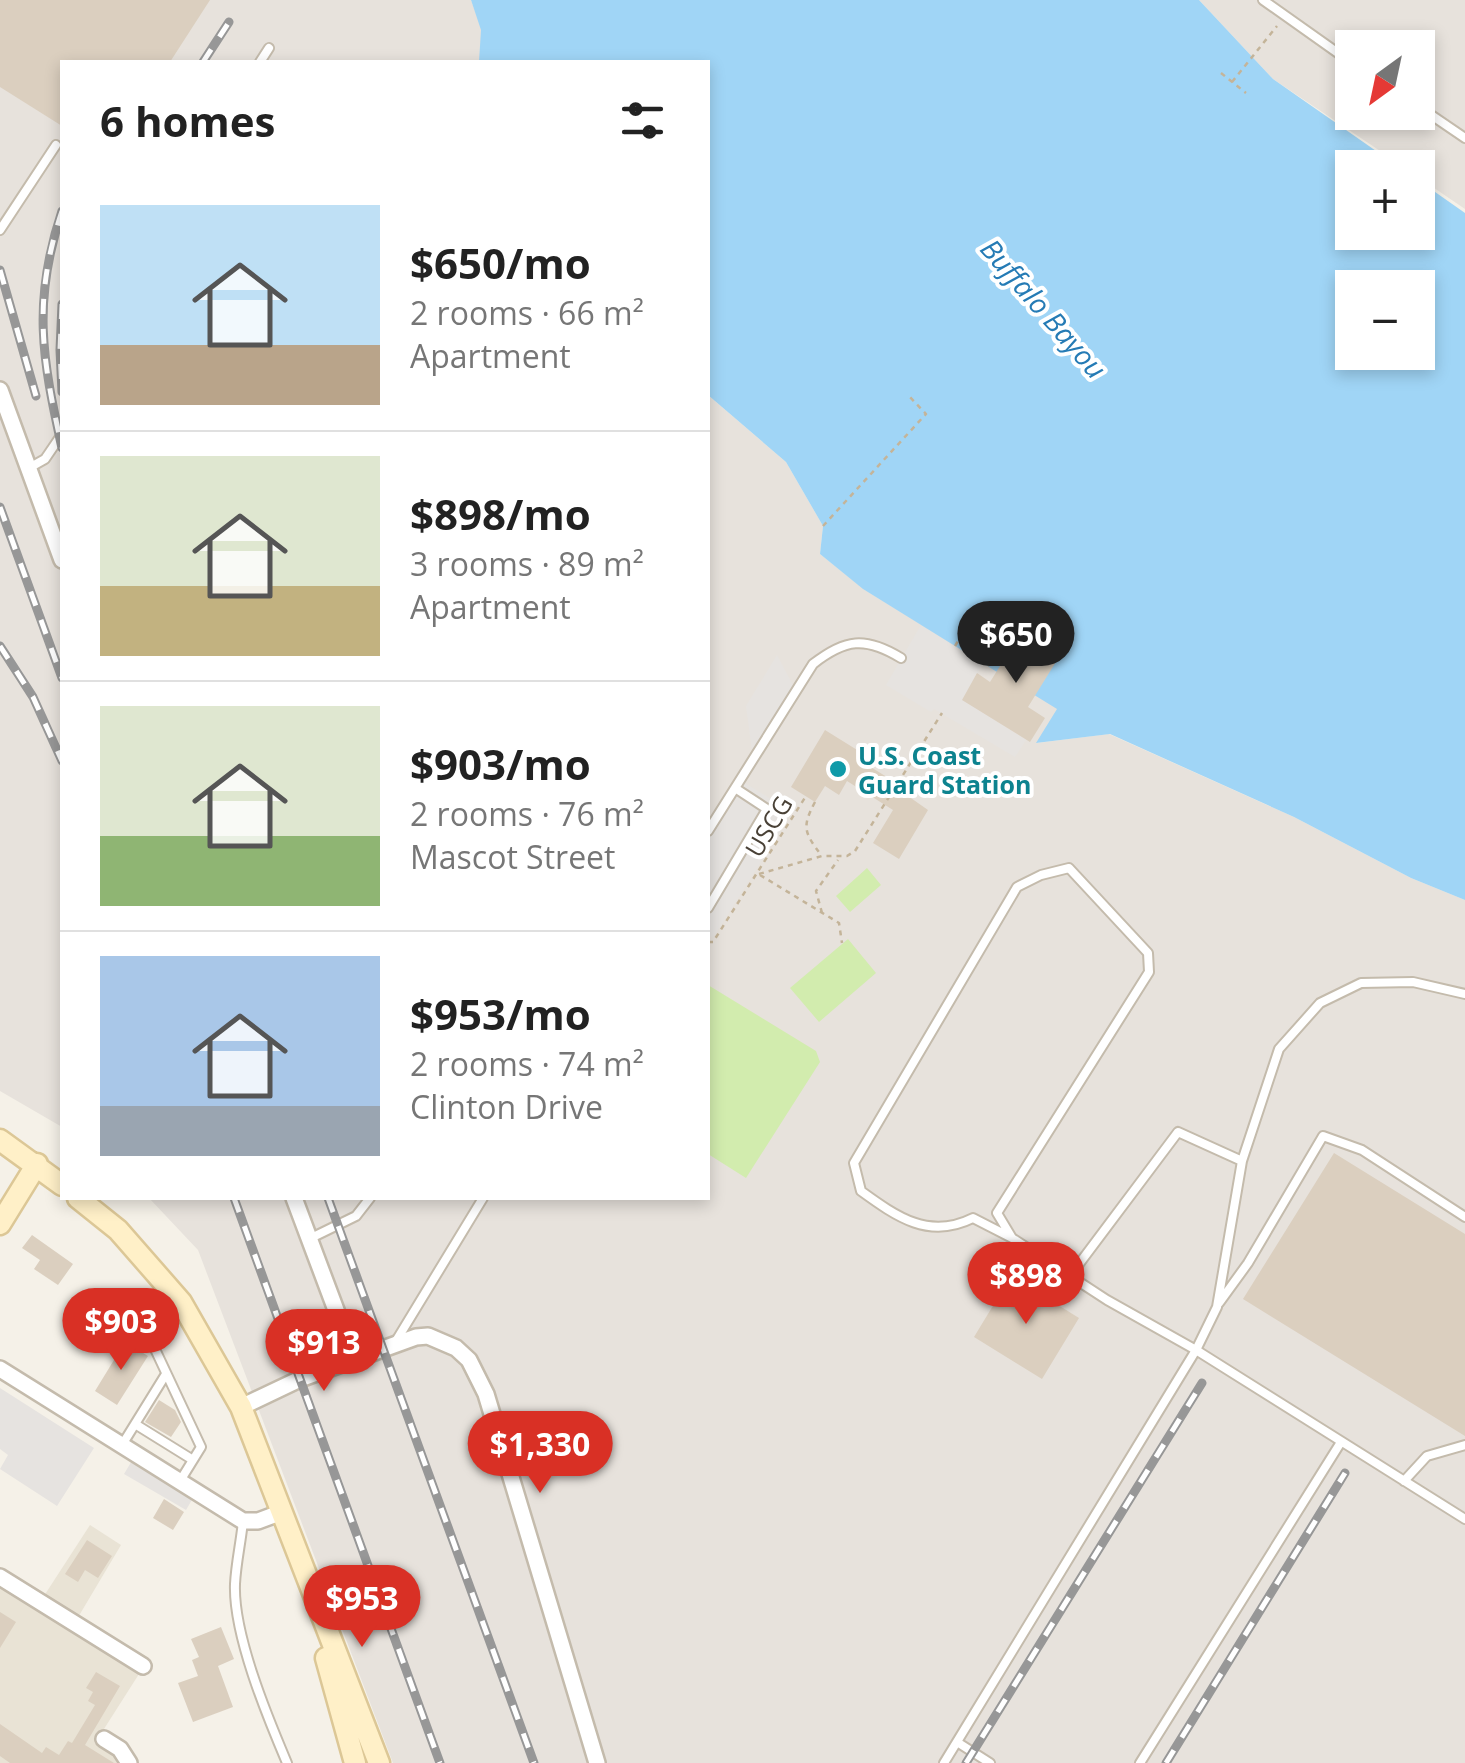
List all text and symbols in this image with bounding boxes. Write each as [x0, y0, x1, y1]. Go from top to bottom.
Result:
north arrow [1335, 30, 1435, 130]
map controls [1335, 30, 1435, 370]
text: 6 homes [100, 92, 275, 149]
icon: filters [615, 93, 670, 148]
button: + [1335, 150, 1435, 250]
water label: Buffalo Bayou [973, 230, 1115, 386]
text: $650/mo [410, 234, 591, 291]
icon: home [180, 245, 300, 365]
button: − [1335, 270, 1435, 370]
text: 2 rooms · 66 m² [410, 291, 644, 334]
text: Apartment [410, 334, 571, 377]
text: $898/mo [410, 485, 591, 542]
icon: home [180, 496, 300, 616]
text: 3 rooms · 89 m² [410, 542, 644, 585]
text: Apartment [410, 585, 571, 628]
pin: $650 [957, 601, 1075, 686]
text: $650 [979, 612, 1053, 655]
text: $903/mo [410, 735, 591, 792]
place label: U.S. Coast Guard Station [858, 738, 1031, 801]
icon: home [180, 746, 300, 866]
marker: U.S. Coast Guard Station [827, 758, 849, 780]
street label: USCG [736, 789, 800, 863]
text: 2 rooms · 76 m² [410, 792, 644, 835]
text: Mascot Street [410, 835, 615, 878]
text: $953/mo [410, 985, 591, 1042]
icon: home [180, 996, 300, 1116]
text: 2 rooms · 74 m² [410, 1042, 644, 1085]
text: Clinton Drive [410, 1085, 603, 1128]
pin: $898 [967, 1242, 1085, 1327]
text: $898 [989, 1253, 1063, 1296]
pin: $903 [62, 1288, 180, 1373]
text: $903 [84, 1299, 158, 1342]
pin: $913 [265, 1309, 383, 1394]
text: $913 [287, 1320, 361, 1363]
pin: $1,330 [459, 1411, 621, 1496]
text: $1,330 [490, 1422, 590, 1465]
pin: $953 [303, 1565, 421, 1650]
text: $953 [325, 1576, 399, 1619]

